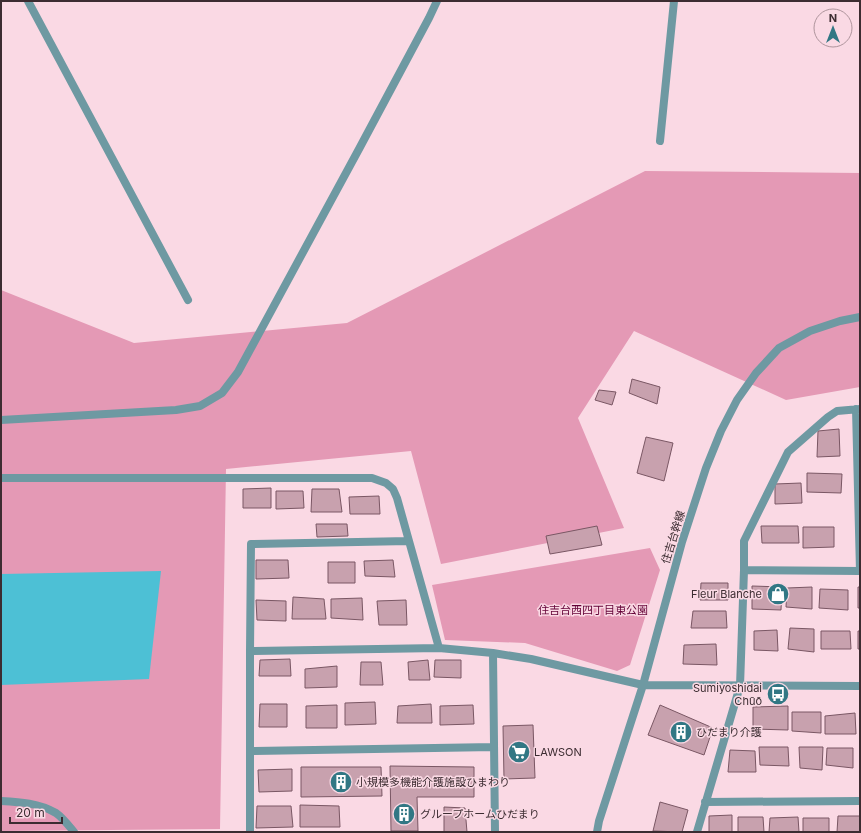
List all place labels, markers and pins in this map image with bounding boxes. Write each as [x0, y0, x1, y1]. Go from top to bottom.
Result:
shop icon: Fleur Blanche [765, 581, 791, 607]
place label: Fleur Blanche [691, 587, 762, 601]
place label: Sumiyoshidai Chūō [693, 681, 762, 708]
bus stop icon: Sumiyoshidai Chūō [765, 681, 791, 707]
building icon: ひだまり介護 [668, 719, 694, 745]
place label: ひだまり介護 [696, 725, 762, 739]
supermarket icon: LAWSON [506, 739, 532, 765]
place label: LAWSON [534, 745, 582, 759]
building icon: 小規模多機能介護施設ひまわり [328, 769, 354, 795]
place label: 小規模多機能介護施設ひまわり [356, 775, 510, 789]
building icon: グループホームひだまり [391, 801, 417, 827]
place label: グループホームひだまり [420, 807, 540, 821]

